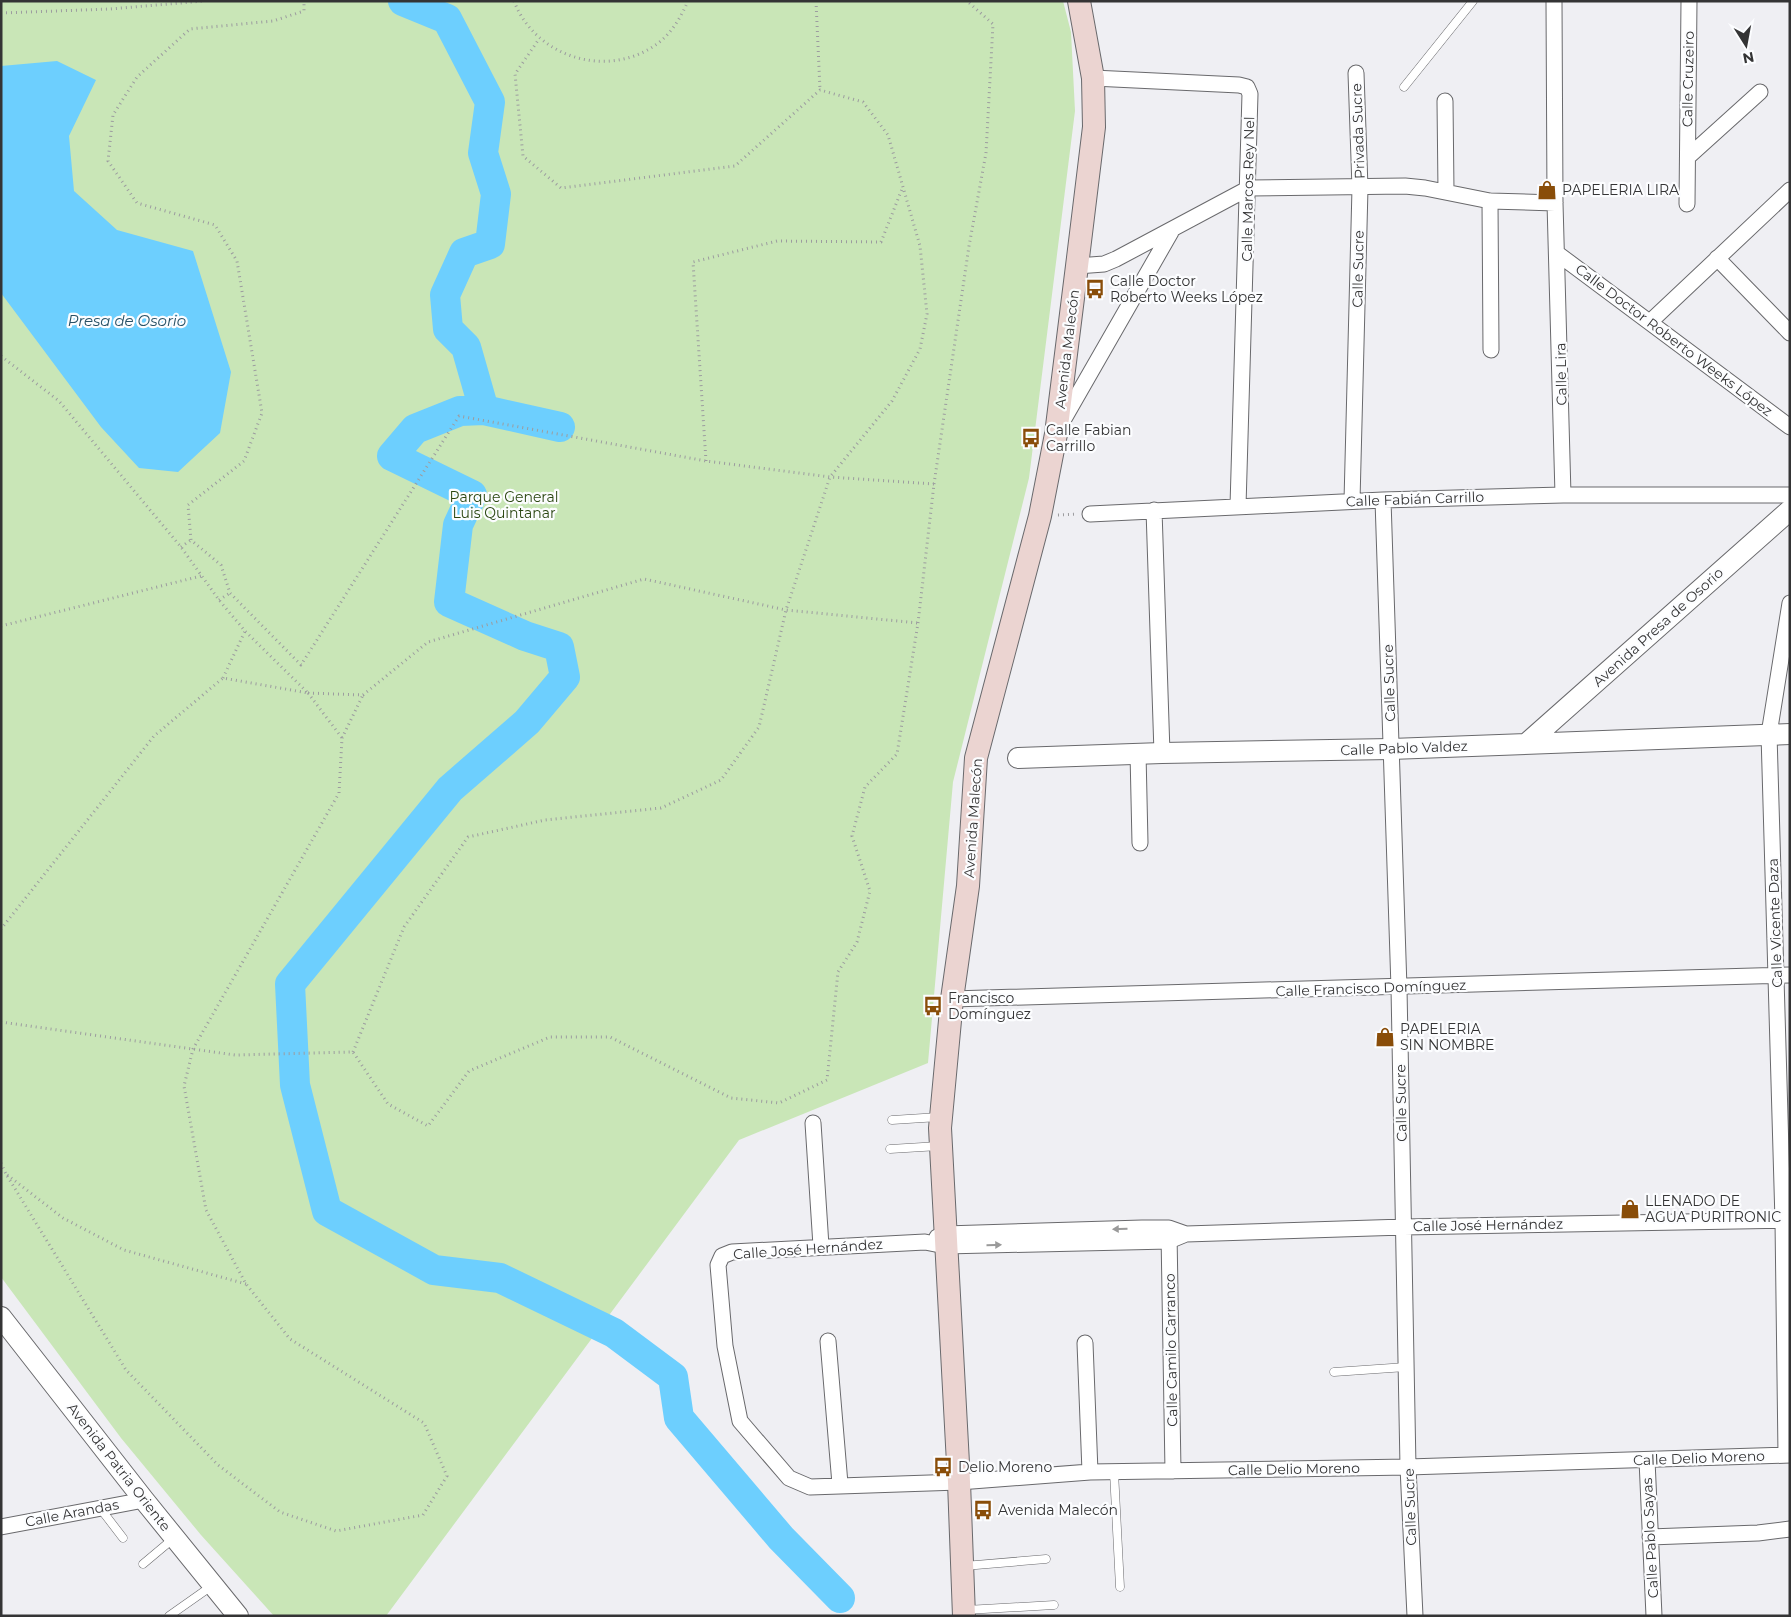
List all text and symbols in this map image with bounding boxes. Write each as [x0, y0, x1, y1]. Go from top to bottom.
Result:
north arrow [1721, 20, 1771, 70]
street label: Calle Cruzeiro [1678, 31, 1698, 127]
text: N [1741, 48, 1756, 68]
street label: Privada Sucre [1347, 83, 1369, 179]
street label: Calle Marcos Rey Nel [1238, 116, 1258, 262]
shop icon: PAPELERIA LIRA [1536, 179, 1558, 201]
place label: PAPELERIA LIRA [1562, 181, 1680, 199]
street label: Calle Sucre [1348, 230, 1368, 308]
street label: Calle Doctor Roberto Weeks López [1572, 260, 1776, 420]
place label: Calle Doctor Roberto Weeks López [1110, 272, 1263, 306]
bus stop icon: Calle Doctor Roberto Weeks López [1084, 278, 1106, 300]
street label: Avenida Malecón [1051, 288, 1083, 410]
water label: Presa de Osorio [68, 311, 186, 330]
street label: Calle Lira [1551, 342, 1571, 406]
place label: Calle Fabian Carrillo [1046, 421, 1132, 455]
bus stop icon: Calle Fabian Carrillo [1020, 427, 1042, 449]
park label: Parque General Luis Quintanar [450, 488, 558, 522]
street label: Calle Fabián Carrillo [1346, 488, 1485, 510]
street label: Avenida Presa de Osorio [1589, 563, 1727, 690]
street label: Calle Sucre [1379, 644, 1399, 722]
street label: Calle Pablo Valdez [1340, 737, 1468, 759]
street label: Avenida Malecón [960, 758, 986, 878]
street label: Calle Vicente Daza [1764, 858, 1786, 988]
street label: Calle Francisco Domínguez [1275, 976, 1467, 1000]
place label: Francisco Domínguez [948, 989, 1031, 1023]
bus stop icon: Francisco Domínguez [922, 995, 944, 1017]
place label: PAPELERIA SIN NOMBRE [1400, 1020, 1494, 1054]
shop icon: PAPELERIA SIN NOMBRE [1374, 1026, 1396, 1048]
street label: Calle Sucre [1391, 1064, 1411, 1142]
place label: LLENADO DE AGUA PURITRONIC [1645, 1192, 1781, 1226]
shop icon: LLENADO DE AGUA PURITRONIC [1619, 1198, 1641, 1220]
street label: Calle José Hernández [1413, 1215, 1563, 1235]
one-way arrow [1112, 1225, 1128, 1233]
street label: Calle José Hernández [733, 1235, 883, 1263]
one-way arrow [986, 1241, 1002, 1249]
street label: Calle Camilo Carranco [1161, 1273, 1181, 1427]
street label: Avenida Patria Oriente [63, 1399, 175, 1535]
street label: Calle Delio Moreno [1633, 1447, 1766, 1469]
bus stop icon: Delio Moreno [932, 1456, 954, 1478]
place label: Delio Moreno [958, 1458, 1053, 1476]
street label: Calle Delio Moreno [1228, 1459, 1360, 1479]
street label: Calle Sucre [1400, 1468, 1420, 1546]
street label: Calle Pablo Sayas [1638, 1477, 1662, 1599]
street label: Calle Arandas [24, 1495, 121, 1531]
bus stop icon: Avenida Malecón [972, 1499, 994, 1521]
place label: Avenida Malecón [998, 1501, 1118, 1519]

